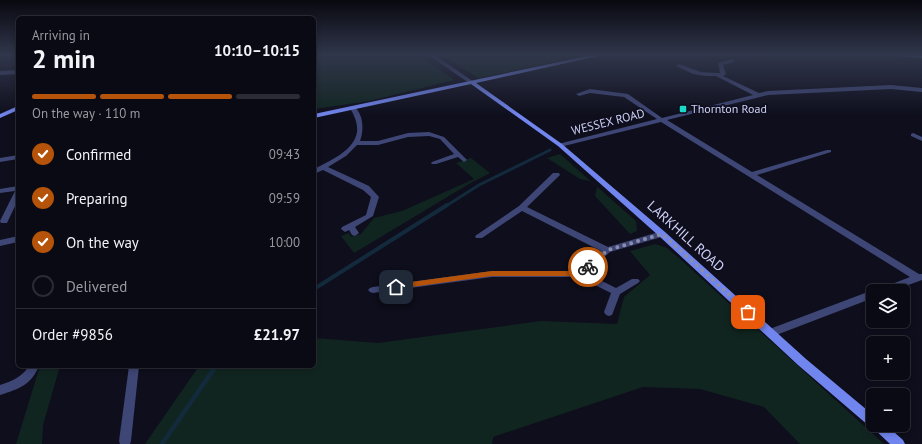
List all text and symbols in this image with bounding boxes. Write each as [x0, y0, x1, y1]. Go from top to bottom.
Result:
text: Arriving in [32, 27, 90, 44]
text: 10:10–10:15 [214, 41, 300, 60]
text: 2 min [32, 42, 95, 75]
place label: Thornton Road [691, 101, 767, 116]
marker: Thornton Road [678, 104, 688, 114]
text: On the way · 110 m [32, 105, 140, 122]
street label: WESSEX ROAD [570, 105, 646, 138]
icon: check [32, 143, 54, 165]
text: Confirmed [66, 145, 131, 164]
text: 09:43 [269, 146, 300, 163]
icon: check [32, 187, 54, 209]
text: Preparing [66, 189, 128, 208]
text: 09:59 [269, 190, 300, 207]
street label: LARKHILL ROAD [644, 197, 728, 275]
icon: check [32, 231, 54, 253]
text: On the way [66, 233, 139, 252]
text: 10:00 [269, 234, 300, 251]
courier [568, 247, 608, 287]
icon: bike [577, 256, 599, 278]
pin [379, 270, 413, 304]
icon: home [385, 276, 407, 298]
text: Delivered [66, 277, 127, 296]
map controls [866, 284, 910, 432]
button: layers [866, 284, 910, 328]
pin [731, 295, 765, 329]
icon: bag [737, 301, 759, 323]
text: Order #9856 [32, 325, 113, 344]
text: £21.97 [254, 325, 300, 344]
button: + [866, 336, 910, 380]
button: − [866, 388, 910, 432]

